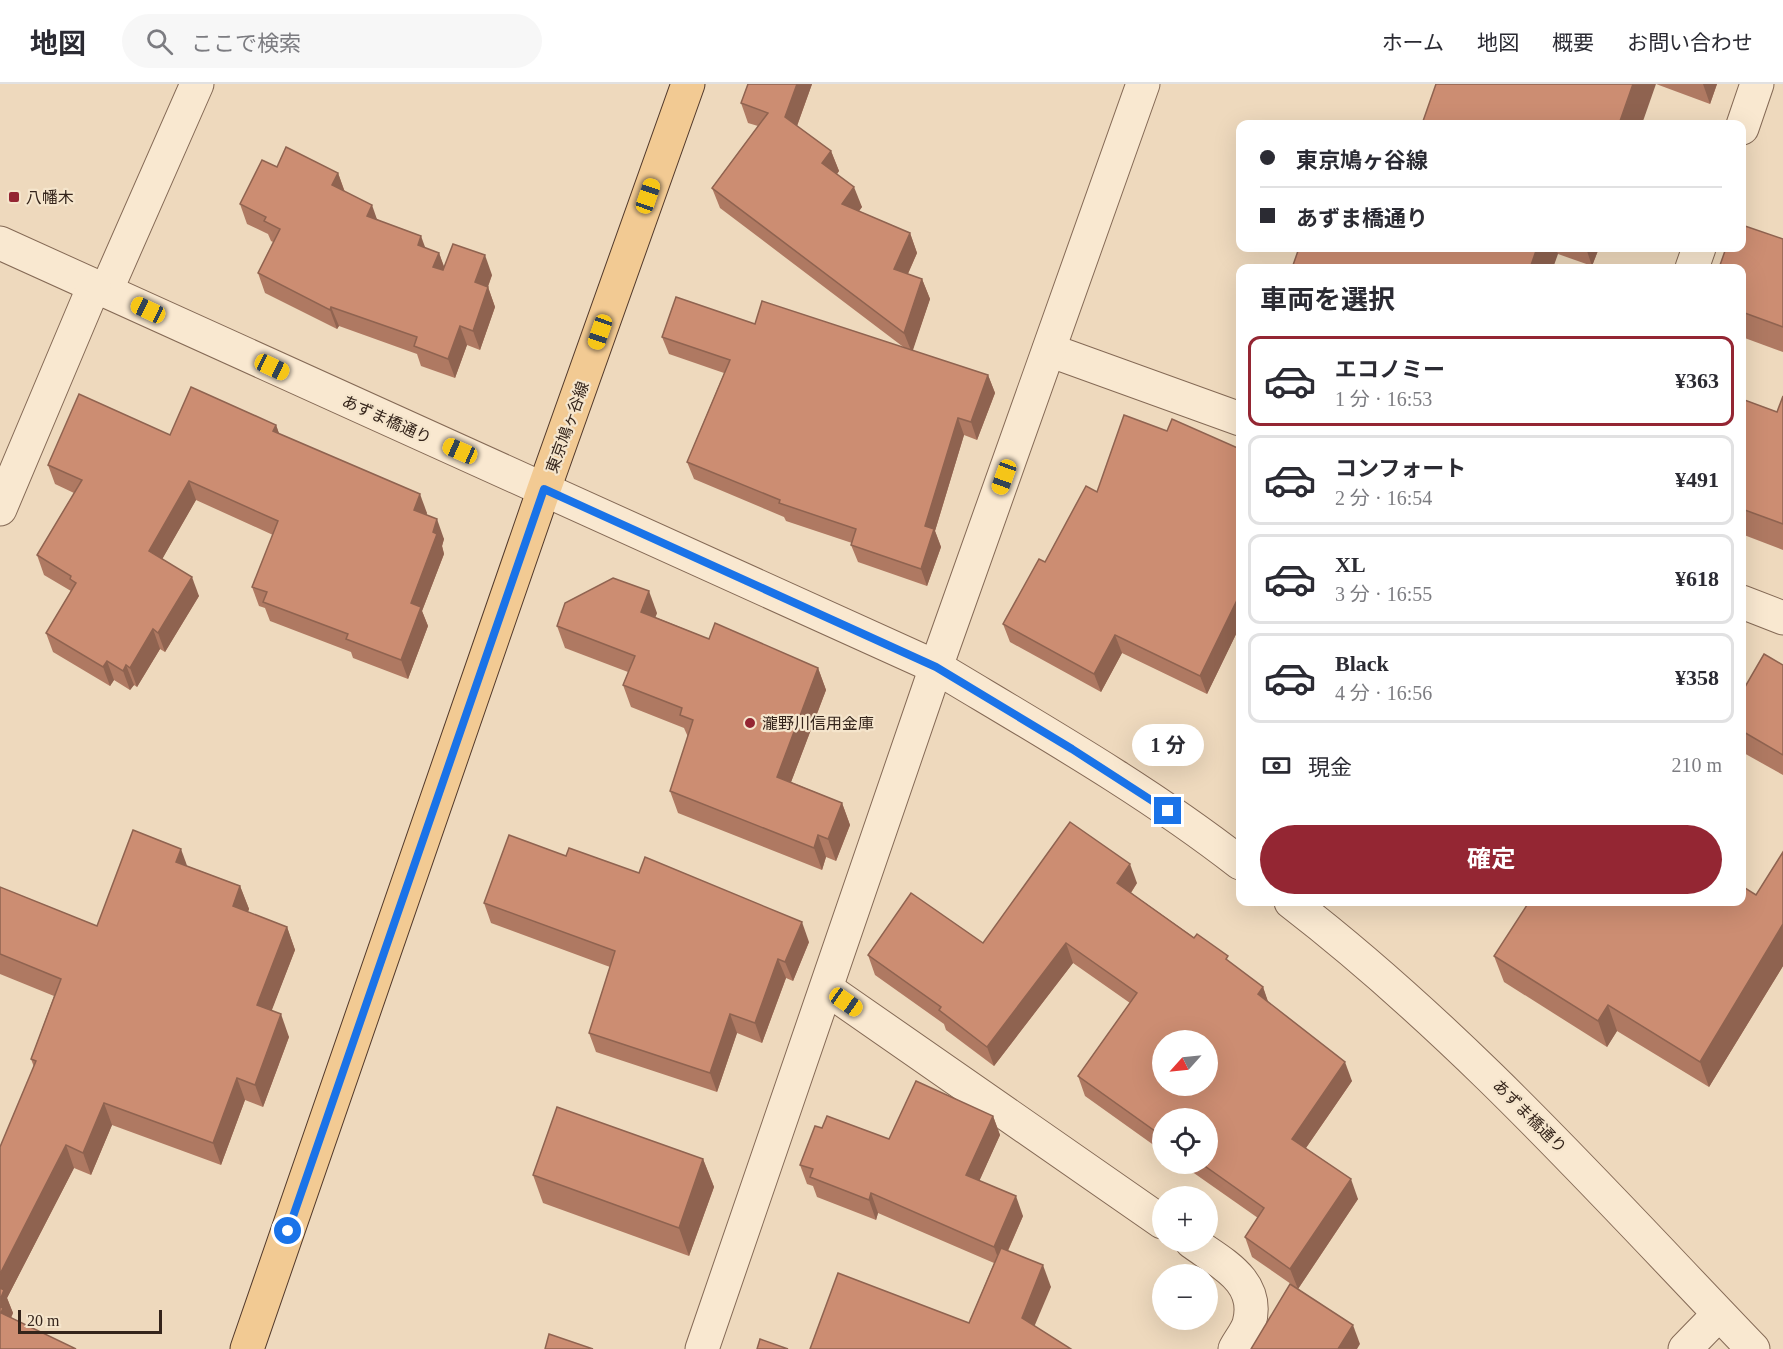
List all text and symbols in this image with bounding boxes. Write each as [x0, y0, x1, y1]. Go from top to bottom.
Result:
search box [122, 14, 542, 68]
icon: search [143, 25, 176, 58]
text: 地図 [30, 28, 86, 59]
text: ここで検索 [191, 31, 301, 56]
text: ホーム [1382, 31, 1444, 55]
text: 地図 [1477, 31, 1519, 55]
text: 概要 [1552, 31, 1594, 55]
text: お問い合わせ [1627, 31, 1753, 55]
text: 東京鳩ヶ谷線 [1296, 148, 1428, 173]
car [634, 176, 662, 216]
place label: 八幡木 [26, 189, 74, 206]
marker: 八幡木 [7, 190, 21, 204]
text: あずま橋通り [1296, 206, 1428, 231]
text: 車両を選択 [1260, 285, 1395, 315]
car [128, 294, 168, 326]
car [586, 312, 614, 352]
car [252, 351, 292, 383]
icon: car [1263, 354, 1317, 408]
text: エコノミー [1335, 357, 1445, 382]
text: ¥363 [1675, 368, 1719, 393]
street label: 東京鳩ヶ谷線 [543, 379, 592, 475]
text: 1 分 · 16:53 [1335, 388, 1432, 410]
street label: あずま橋通り [339, 392, 434, 447]
car [440, 435, 480, 467]
icon: car [1263, 453, 1317, 507]
text: コンフォート [1335, 456, 1466, 481]
car [989, 457, 1019, 497]
text: ¥491 [1675, 467, 1719, 492]
text: 2 分 · 16:54 [1335, 487, 1432, 509]
icon: car [1263, 552, 1317, 606]
text: XL [1335, 552, 1366, 577]
text: ¥618 [1675, 566, 1719, 591]
text: 3 分 · 16:55 [1335, 583, 1432, 605]
icon: car [1263, 651, 1317, 705]
text: Black [1335, 651, 1389, 676]
text: ¥358 [1675, 665, 1719, 690]
text: 4 分 · 16:56 [1335, 682, 1432, 704]
place label: 瀧野川信用金庫 [762, 715, 874, 732]
marker: 瀧野川信用金庫 [743, 716, 757, 730]
callout: 1 分 [1132, 724, 1204, 766]
text: 1 分 [1151, 734, 1186, 756]
icon: cash [1260, 749, 1293, 782]
text: 210 m [1671, 754, 1722, 776]
text: 現金 [1308, 755, 1352, 780]
route end [1154, 797, 1181, 824]
button: 確定 [1260, 825, 1722, 894]
car [826, 984, 866, 1020]
north arrow [1152, 1030, 1218, 1096]
map controls [1152, 1030, 1218, 1330]
street label: あずま橋通り [1490, 1076, 1570, 1156]
button: locate [1152, 1108, 1218, 1174]
button: + [1152, 1186, 1218, 1252]
route start [274, 1217, 301, 1244]
button: − [1152, 1264, 1218, 1330]
scale bar [18, 1307, 162, 1334]
text: 20 m [27, 1312, 59, 1329]

